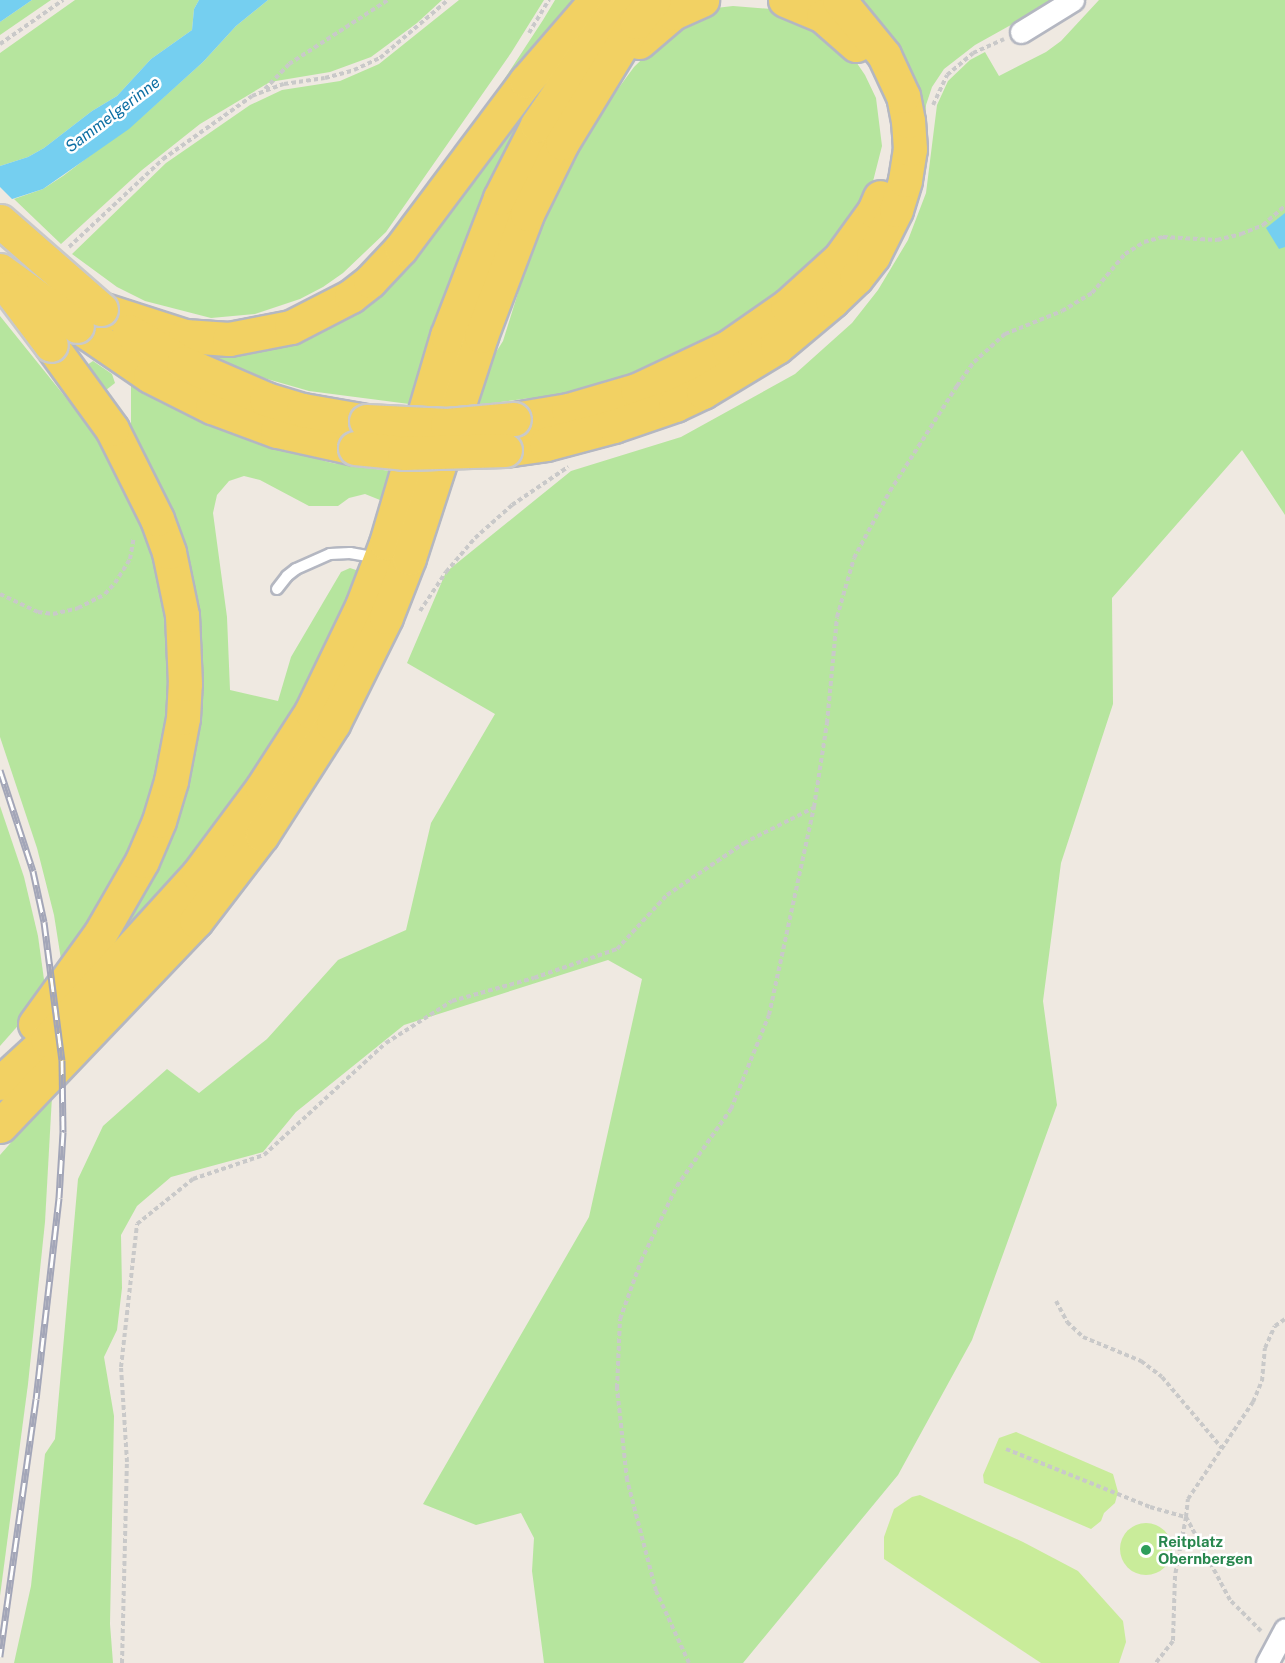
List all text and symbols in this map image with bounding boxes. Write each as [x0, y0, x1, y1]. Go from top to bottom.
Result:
water label: Sammelgerinne [62, 73, 164, 157]
place label: Reitplatz Obernbergen [1158, 1532, 1253, 1567]
marker: Reitplatz Obernbergen [1139, 1543, 1153, 1557]

